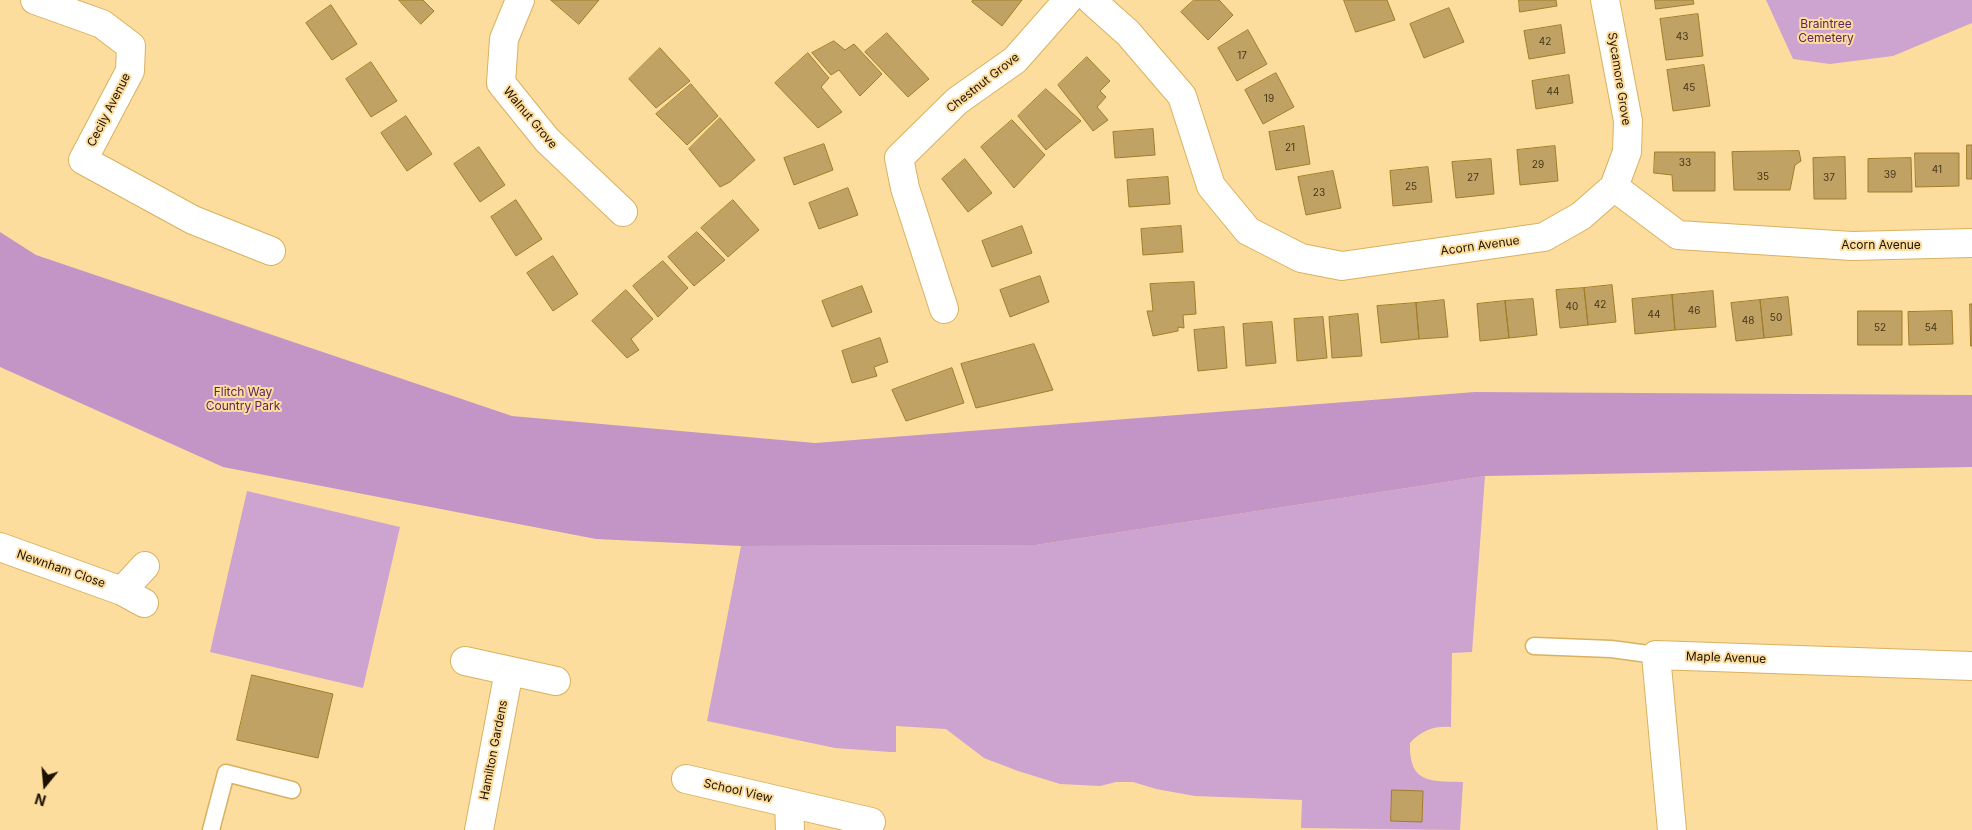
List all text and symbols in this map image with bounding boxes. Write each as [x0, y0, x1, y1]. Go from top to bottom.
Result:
park label: Braintree Cemetery [1798, 17, 1854, 45]
street label: Sycamore Grove [1605, 31, 1633, 127]
house number: 43 [1676, 31, 1688, 43]
house number: 42 [1539, 36, 1551, 48]
street label: Chestnut Grove [944, 50, 1022, 116]
house number: 17 [1237, 50, 1247, 62]
street label: Cecily Avenue [84, 71, 134, 149]
house number: 45 [1683, 82, 1695, 94]
street label: Walnut Grove [500, 84, 560, 152]
house number: 44 [1547, 86, 1559, 98]
house number: 19 [1264, 93, 1274, 105]
house number: 21 [1285, 142, 1295, 154]
house number: 33 [1679, 157, 1691, 169]
house number: 29 [1532, 159, 1544, 171]
house number: 41 [1932, 164, 1942, 176]
house number: 39 [1884, 169, 1896, 181]
house number: 35 [1757, 171, 1769, 183]
house number: 27 [1467, 172, 1479, 184]
house number: 37 [1823, 172, 1835, 184]
house number: 25 [1405, 181, 1417, 193]
house number: 23 [1313, 187, 1325, 199]
street label: Acorn Avenue [1440, 233, 1520, 259]
street label: Acorn Avenue [1841, 238, 1921, 252]
house number: 42 [1594, 299, 1606, 311]
house number: 40 [1566, 301, 1578, 313]
house number: 46 [1688, 305, 1700, 317]
house number: 44 [1648, 309, 1660, 321]
house number: 50 [1770, 312, 1782, 324]
house number: 48 [1742, 315, 1754, 327]
house number: 52 [1874, 322, 1886, 334]
house number: 54 [1925, 322, 1937, 334]
park label: Flitch Way Country Park [206, 385, 280, 413]
street label: Newnham Close [15, 547, 107, 591]
street label: Maple Avenue [1686, 649, 1766, 667]
street label: Hamilton Gardens [477, 699, 511, 801]
north arrow [20, 760, 70, 810]
street label: School View [702, 776, 774, 806]
text: N [33, 790, 48, 810]

